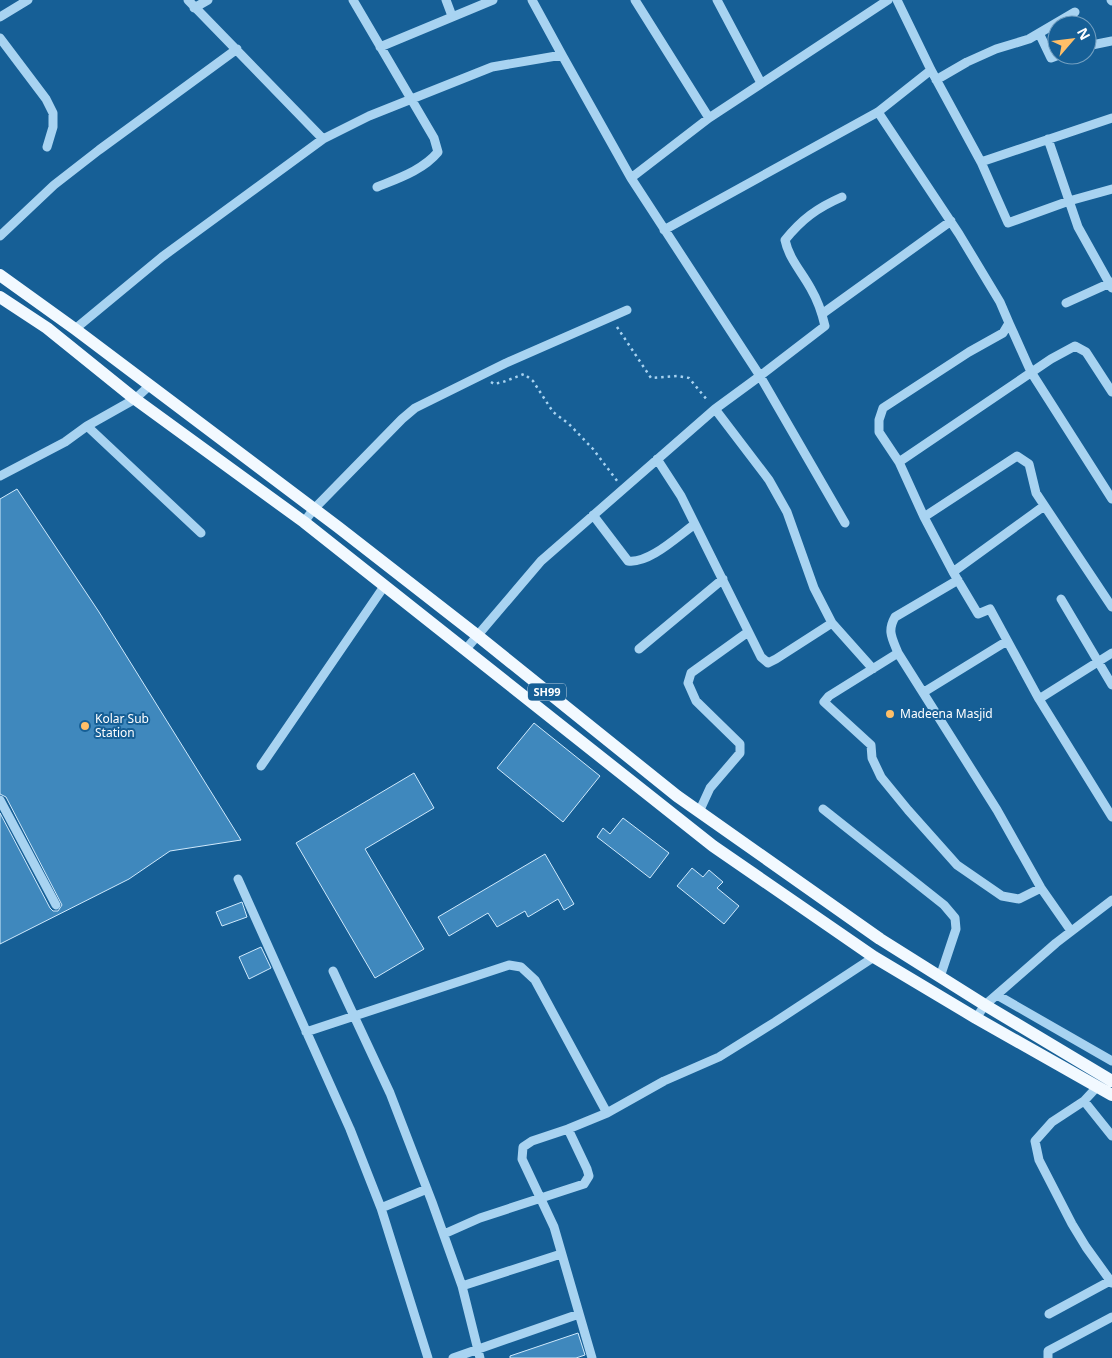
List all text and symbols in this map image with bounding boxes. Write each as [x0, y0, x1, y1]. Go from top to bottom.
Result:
north arrow [1047, 15, 1097, 65]
text: N [1073, 24, 1095, 43]
road number: SH99 [528, 684, 566, 700]
place label: Madeena Masjid [900, 705, 993, 722]
marker: Madeena Masjid [884, 708, 896, 720]
place label: Kolar Sub Station [95, 710, 149, 741]
marker: Kolar Sub Station [79, 720, 91, 732]

